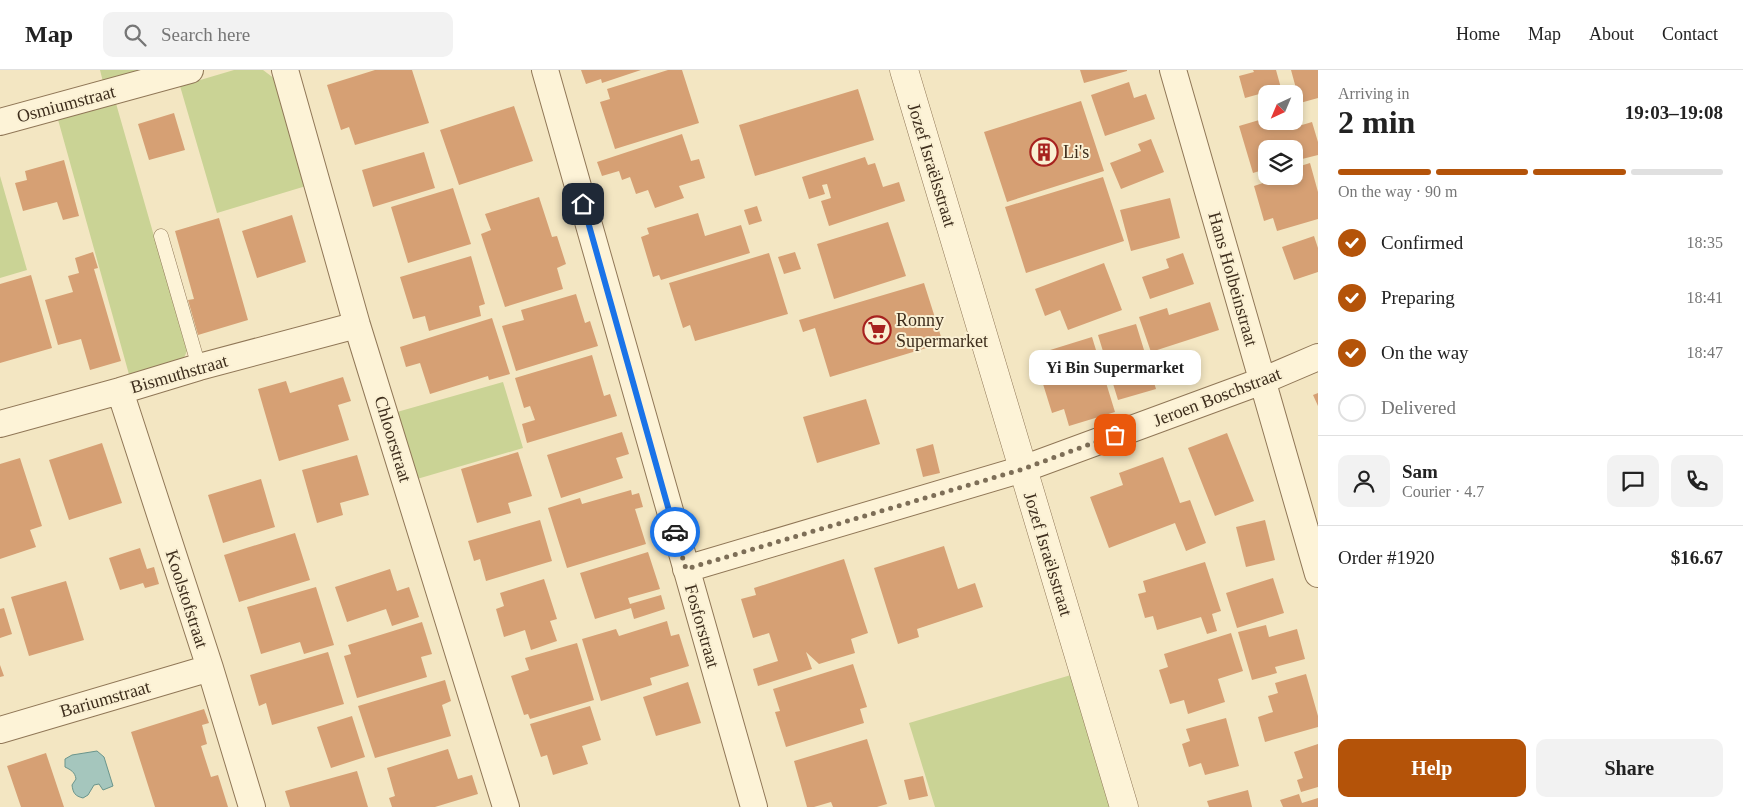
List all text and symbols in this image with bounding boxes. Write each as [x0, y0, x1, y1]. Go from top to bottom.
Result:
search box [103, 12, 453, 57]
text: Map [25, 21, 73, 47]
icon: search [121, 21, 149, 49]
text: Search here [161, 24, 250, 45]
text: Home [1456, 24, 1500, 44]
text: Map [1528, 24, 1561, 44]
text: About [1589, 24, 1634, 44]
text: Contact [1662, 24, 1718, 44]
street label: Osmiumstraat [15, 81, 117, 127]
north arrow [1258, 85, 1302, 130]
map controls [1258, 85, 1303, 185]
text: Arriving in [1338, 85, 1410, 102]
street label: Jozef Israëlsstraat [904, 101, 960, 229]
text: 19:03–19:08 [1625, 102, 1723, 123]
text: 2 min [1338, 104, 1415, 140]
building icon: Li's [1029, 137, 1059, 167]
button: layers [1258, 140, 1303, 185]
place label: Li's [1063, 142, 1089, 162]
pin [562, 183, 604, 225]
text: On the way · 90 m [1338, 183, 1458, 200]
icon: home [569, 190, 597, 218]
street label: Hans Holbeinstraat [1204, 210, 1262, 348]
icon: check [1338, 229, 1366, 257]
text: Confirmed [1381, 232, 1463, 253]
text: 18:35 [1687, 234, 1723, 251]
icon: check [1338, 284, 1366, 312]
text: Preparing [1381, 287, 1455, 308]
text: 18:41 [1687, 289, 1723, 306]
place label: Ronny Supermarket [896, 310, 988, 351]
supermarket icon: Ronny Supermarket [862, 315, 892, 345]
icon: check [1338, 339, 1366, 367]
text: On the way [1381, 342, 1469, 363]
text: 18:47 [1687, 344, 1723, 361]
callout: Yi Bin Supermarket [1029, 350, 1201, 385]
street label: Bismuthstraat [128, 351, 230, 397]
text: Yi Bin Supermarket [1046, 359, 1184, 376]
street label: Jeroen Boschstraat [1150, 363, 1284, 431]
street label: Chloorstraat [370, 394, 416, 484]
text: Delivered [1381, 397, 1456, 418]
pin [1094, 414, 1136, 456]
icon: bag [1101, 421, 1129, 449]
button: person [1338, 455, 1390, 507]
button: chat [1607, 455, 1659, 507]
button: phone [1671, 455, 1723, 507]
text: Sam [1402, 461, 1438, 482]
text: Courier · 4.7 [1402, 483, 1484, 500]
street label: Jozef Israëlsstraat [1020, 490, 1076, 618]
courier [650, 507, 700, 557]
icon: car [661, 518, 689, 546]
street label: Koolstofstraat [162, 547, 212, 651]
text: Order #1920 [1338, 547, 1435, 568]
text: $16.67 [1671, 547, 1723, 568]
street label: Fosforstraat [681, 582, 723, 670]
street label: Bariumstraat [58, 677, 152, 721]
button: Help [1338, 739, 1526, 797]
button: Share [1536, 739, 1723, 797]

